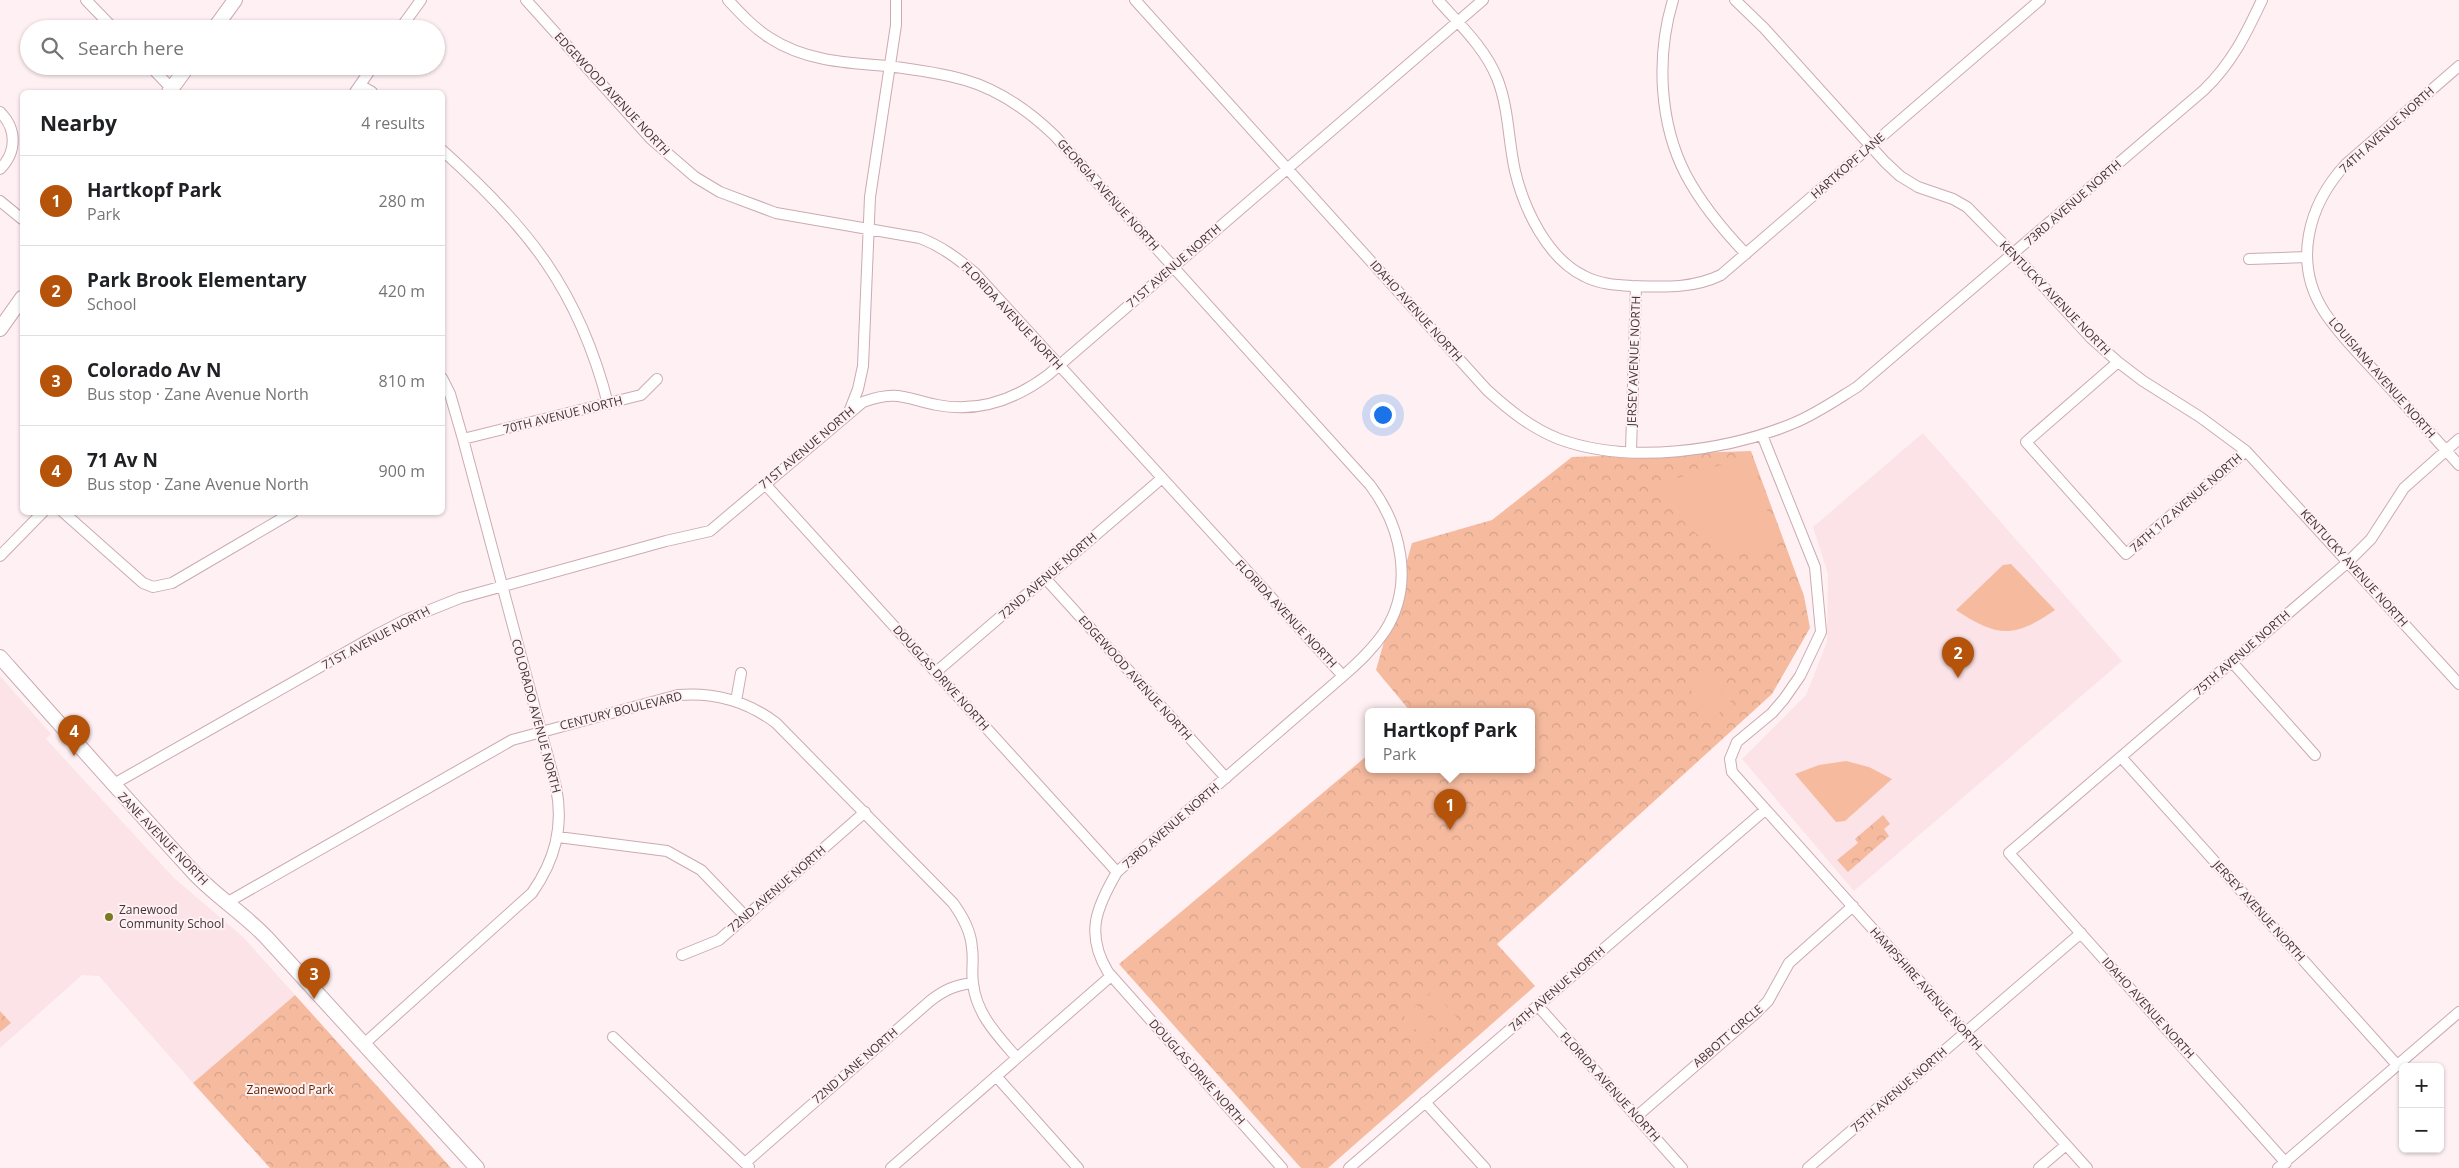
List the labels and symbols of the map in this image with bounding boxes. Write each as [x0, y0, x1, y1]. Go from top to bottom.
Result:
street label: EDGEWOOD AVENUE NORTH [551, 28, 674, 159]
street label: 74TH AVENUE NORTH [2335, 82, 2438, 177]
street label: HARTKOPF LANE [1807, 129, 1888, 203]
street label: GEORGIA AVENUE NORTH [1054, 135, 1163, 254]
street label: 73RD AVENUE NORTH [2021, 156, 2125, 249]
street label: 71ST AVENUE NORTH [1123, 220, 1225, 311]
street label: KENTUCKY AVENUE NORTH [1996, 237, 2115, 359]
street label: IDAHO AVENUE NORTH [1366, 256, 1467, 365]
street label: FLORIDA AVENUE NORTH [958, 258, 1067, 373]
street label: JERSEY AVENUE NORTH [1623, 295, 1644, 428]
street label: LOUISIANA AVENUE NORTH [2325, 314, 2440, 442]
street label: 70TH AVENUE NORTH [501, 391, 624, 438]
street label: 71ST AVENUE NORTH [755, 402, 858, 493]
your location [1370, 402, 1396, 428]
street label: 74TH 1/2 AVENUE NORTH [2126, 449, 2245, 556]
street label: KENTUCKY AVENUE NORTH [2297, 505, 2412, 630]
street label: 72ND AVENUE NORTH [995, 528, 1100, 623]
street label: FLORIDA AVENUE NORTH [1232, 556, 1341, 671]
street label: 71ST AVENUE NORTH [319, 602, 433, 673]
street label: 75TH AVENUE NORTH [2190, 606, 2293, 699]
street label: EDGEWOOD AVENUE NORTH [1075, 612, 1196, 744]
street label: DOUGLAS DRIVE NORTH [889, 621, 993, 734]
street label: COLORADO AVENUE NORTH [508, 637, 565, 795]
pin: 2 [1942, 637, 1974, 678]
street label: CENTURY BOULEVARD [558, 687, 684, 734]
pin: 4 [58, 715, 90, 756]
street label: 73RD AVENUE NORTH [1119, 779, 1223, 872]
street label: ZANE AVENUE NORTH [114, 788, 212, 889]
pin: 1 [1434, 789, 1466, 830]
street label: 72ND AVENUE NORTH [724, 841, 829, 936]
street label: JERSEY AVENUE NORTH [2209, 856, 2309, 965]
place label: Zanewood Community School [119, 901, 224, 932]
marker: Zanewood Community School [103, 911, 115, 923]
street label: HAMPSHIRE AVENUE NORTH [1866, 923, 1986, 1054]
street label: 74TH AVENUE NORTH [1505, 942, 1608, 1035]
street label: IDAHO AVENUE NORTH [2098, 953, 2199, 1062]
pin: 3 [298, 958, 330, 999]
street label: ABBOTT CIRCLE [1689, 1000, 1766, 1071]
street label: DOUGLAS DRIVE NORTH [1145, 1015, 1249, 1128]
street label: 72ND LANE NORTH [808, 1024, 901, 1108]
street label: FLORIDA AVENUE NORTH [1556, 1028, 1664, 1145]
street label: 75TH AVENUE NORTH [1847, 1043, 1950, 1136]
park label: Zanewood Park [247, 1081, 334, 1098]

